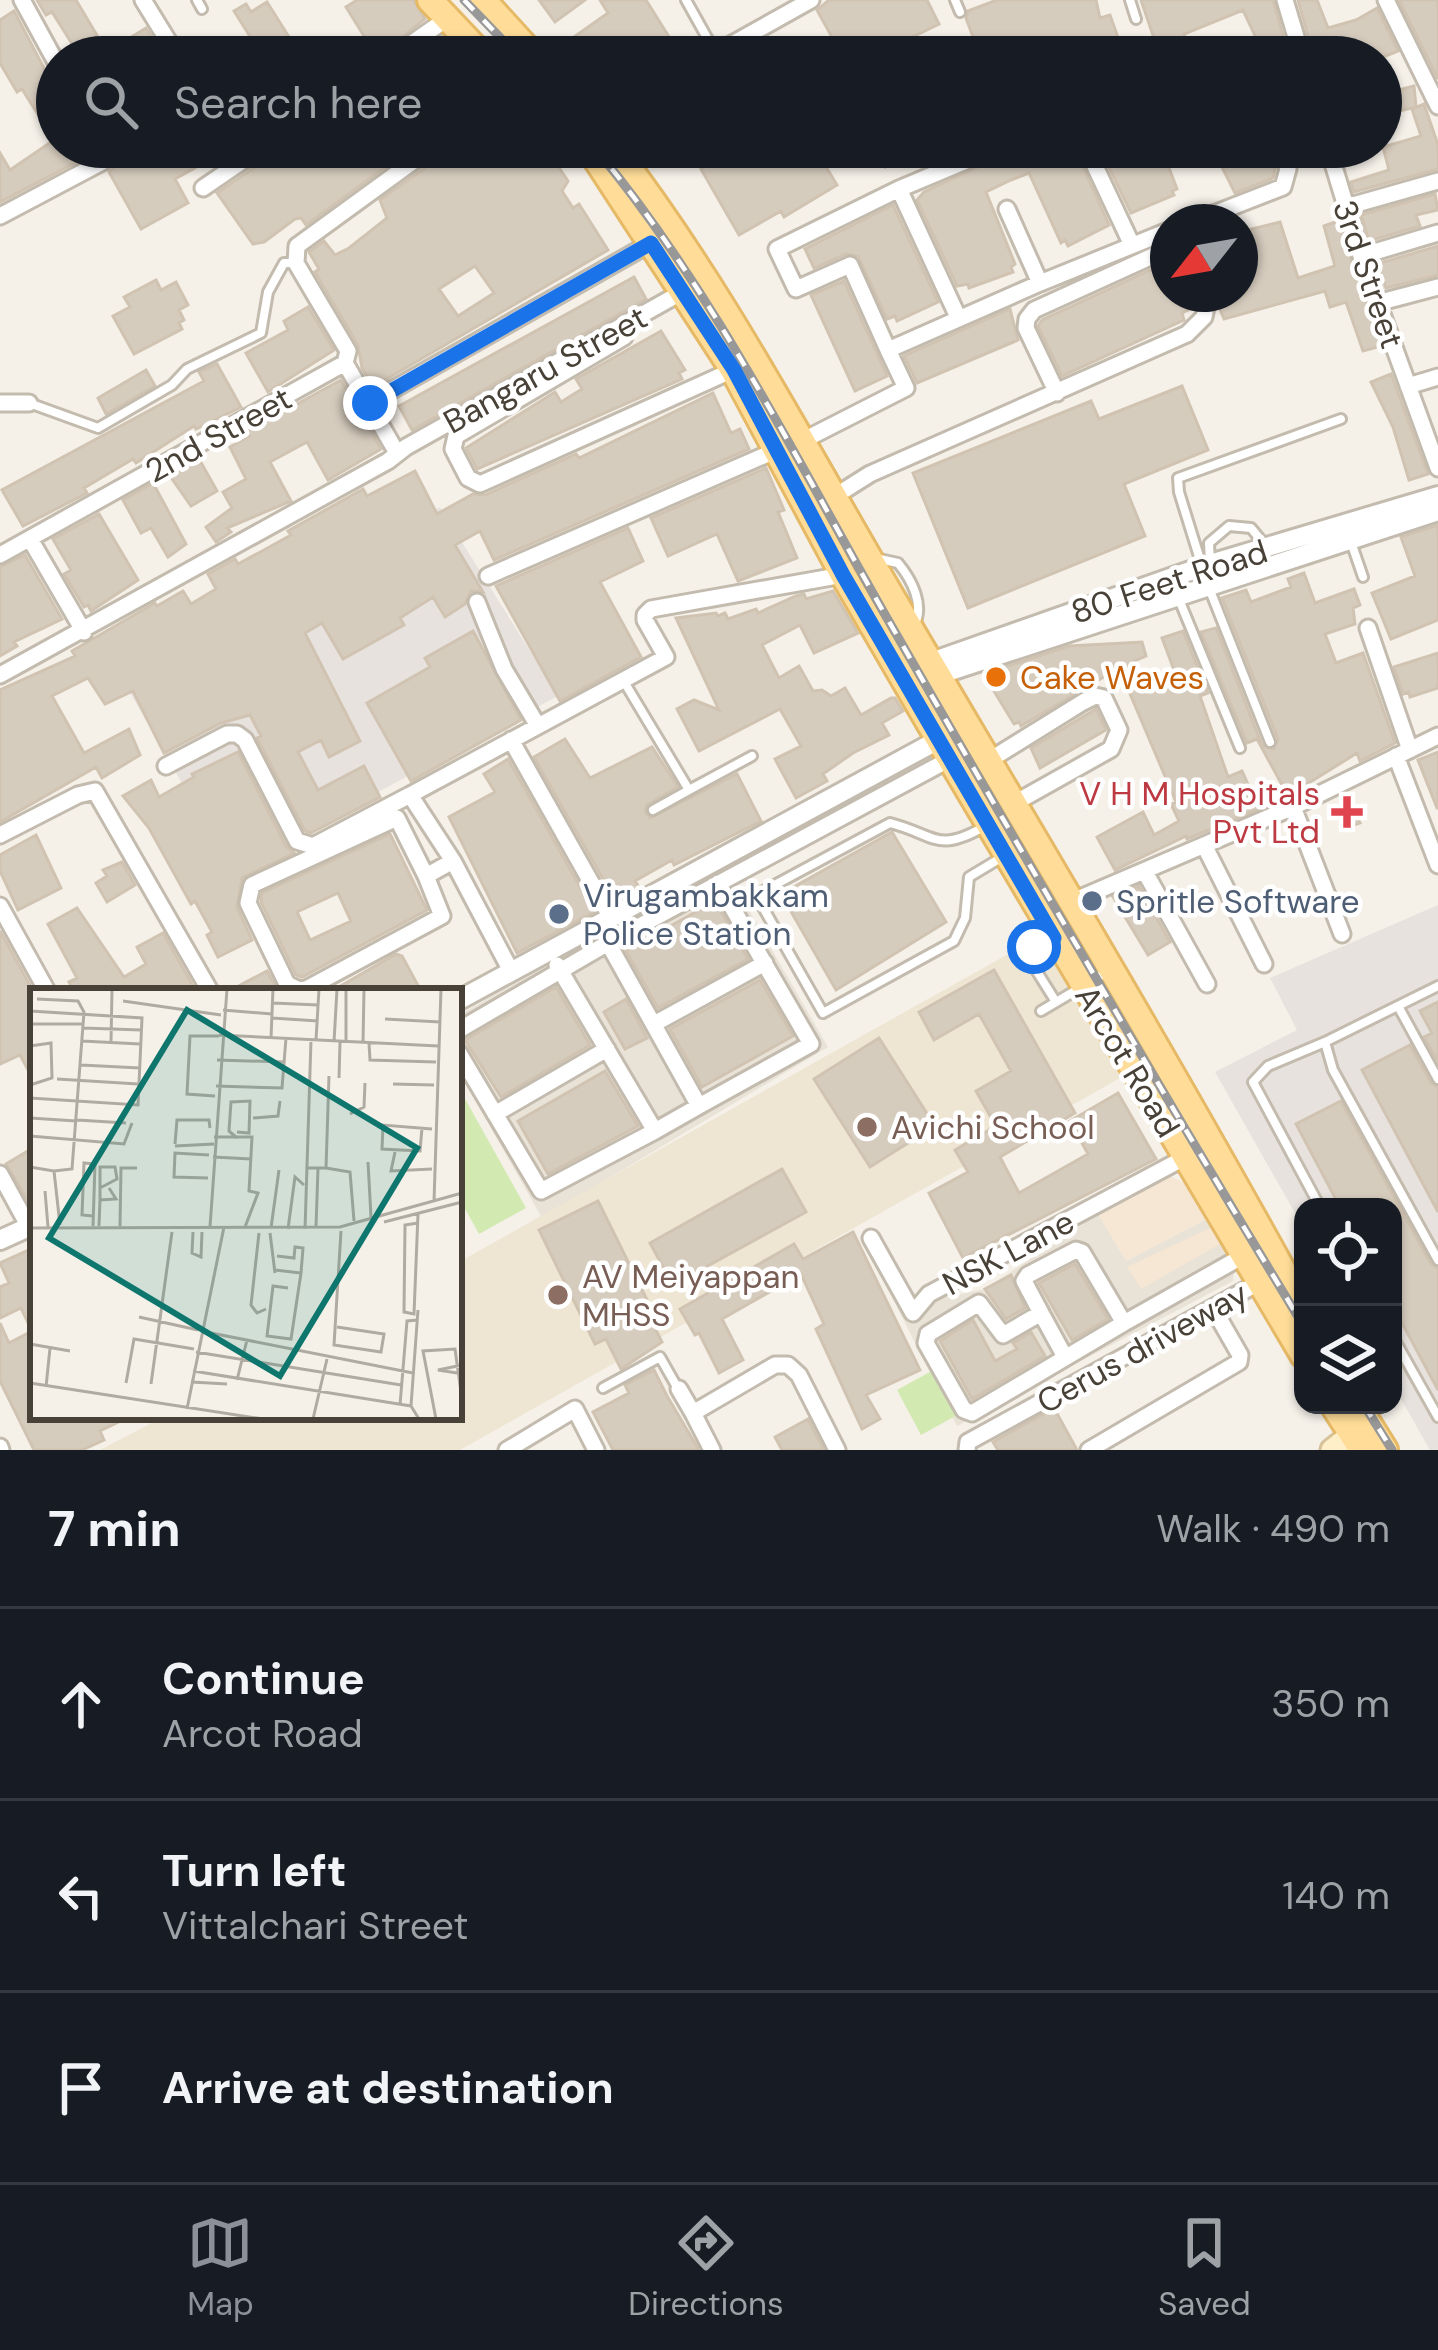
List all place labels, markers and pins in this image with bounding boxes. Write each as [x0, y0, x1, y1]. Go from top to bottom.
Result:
place label: Cake Waves [1020, 656, 1204, 699]
marker: Cake Waves [983, 664, 1009, 690]
place label: V H M Hospitals Pvt Ltd [1079, 772, 1320, 853]
marker: V H M Hospitals Pvt Ltd [1331, 796, 1363, 828]
place label: Virugambakkam Police Station [583, 874, 829, 955]
place label: Spritle Software [1116, 880, 1359, 923]
marker: Spritle Software [1079, 888, 1105, 914]
marker: Virugambakkam Police Station [546, 901, 572, 927]
place label: Avichi School [891, 1106, 1095, 1149]
marker: Avichi School [854, 1114, 880, 1140]
place label: AV Meiyappan MHSS [582, 1255, 799, 1336]
marker: AV Meiyappan MHSS [545, 1282, 571, 1308]

